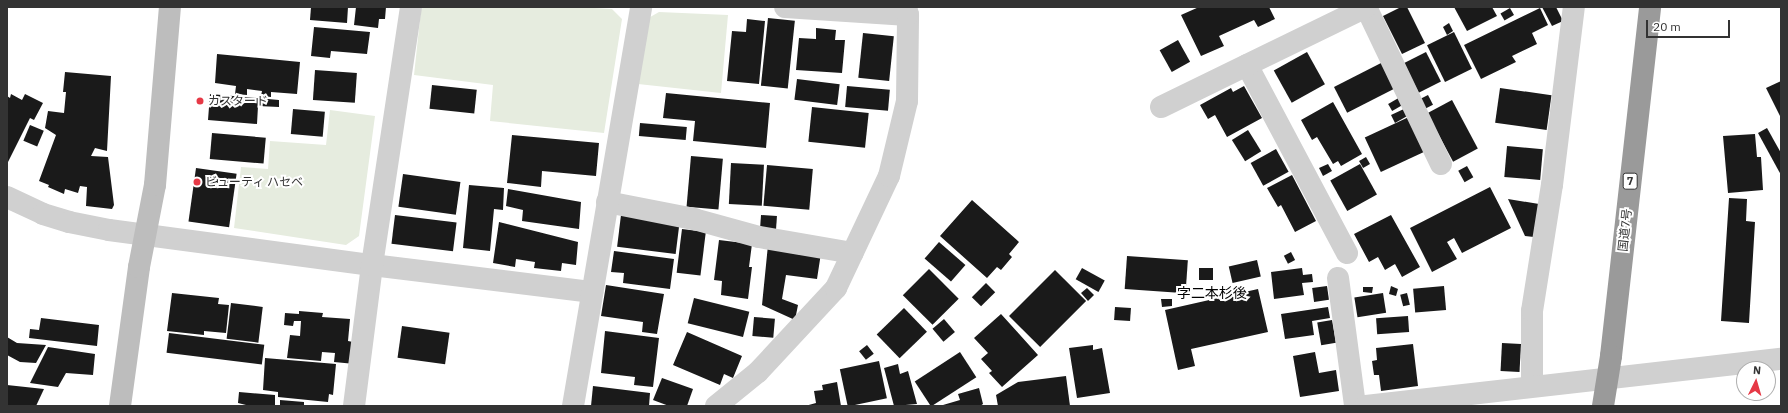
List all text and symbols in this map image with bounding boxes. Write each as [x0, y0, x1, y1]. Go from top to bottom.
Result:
scale bar [1648, 12, 1732, 38]
text: 20 m [1653, 19, 1681, 34]
place label: カスタード [208, 94, 268, 108]
marker: カスタード [195, 96, 205, 106]
road number: 7 [1622, 172, 1638, 190]
place label: ビューティ ハセベ [205, 175, 304, 189]
marker: ビューティ ハセベ [192, 177, 202, 187]
street label: 国道7号 [1616, 208, 1634, 252]
district label: 字二本杉後 [1177, 285, 1247, 301]
north arrow [1736, 361, 1776, 401]
text: N [1752, 363, 1762, 377]

